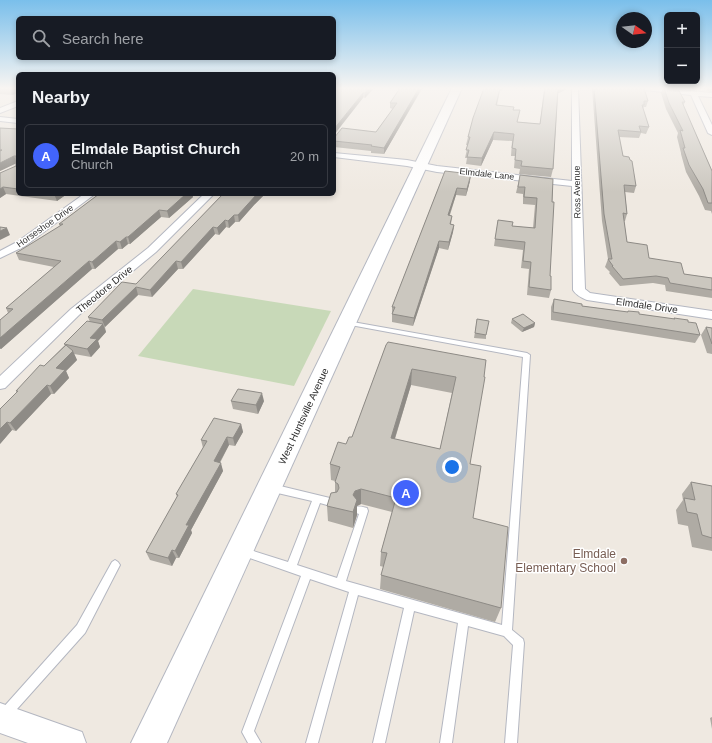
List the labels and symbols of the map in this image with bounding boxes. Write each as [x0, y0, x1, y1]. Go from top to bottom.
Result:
north arrow [616, 12, 652, 48]
street label: Ross Avenue [572, 165, 582, 219]
street label: Elmdale Lane [459, 166, 515, 182]
street label: Horseshoe Drive [15, 203, 75, 249]
street label: Theodore Drive [74, 263, 135, 315]
street label: Elmdale Drive [615, 296, 679, 315]
street label: West Huntsville Avenue [276, 366, 331, 466]
your location [442, 457, 462, 477]
pin: A [393, 478, 419, 508]
place label: Elmdale Elementary School [515, 547, 616, 575]
marker: Elmdale Elementary School [619, 556, 629, 566]

